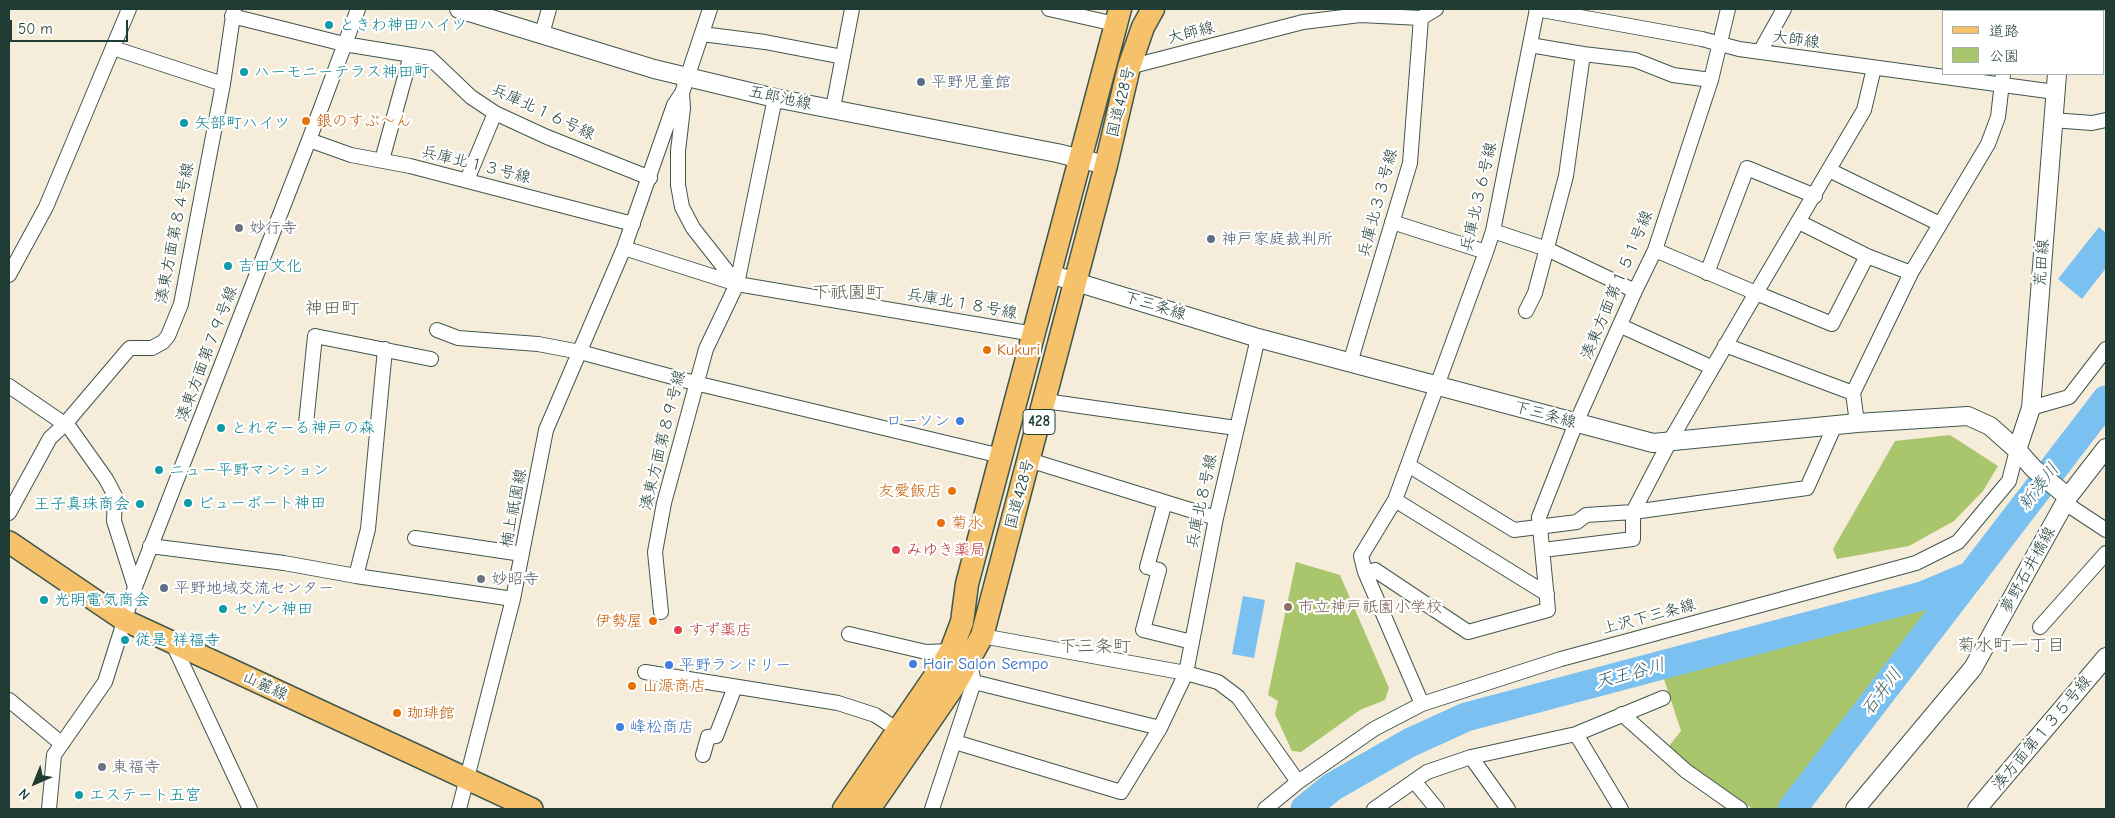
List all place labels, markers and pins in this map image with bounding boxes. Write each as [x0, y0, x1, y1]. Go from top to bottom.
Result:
place label: ときわ神田ハイツ [339, 15, 467, 35]
marker: ときわ神田ハイツ [323, 19, 335, 31]
place label: ハーモニーテラス神田町 [254, 62, 430, 82]
marker: ハーモニーテラス神田町 [238, 66, 250, 78]
place label: 平野児童館 [931, 72, 1011, 92]
marker: 平野児童館 [915, 76, 927, 88]
place label: 銀のすぷ〜ん [316, 111, 412, 131]
place label: 矢部町ハイツ [194, 113, 290, 133]
marker: 銀のすぷ〜ん [300, 115, 312, 127]
marker: 矢部町ハイツ [178, 117, 190, 129]
place label: 妙行寺 [249, 218, 297, 238]
marker: 妙行寺 [233, 222, 245, 234]
place label: 神戸家庭裁判所 [1221, 229, 1333, 249]
marker: 神戸家庭裁判所 [1205, 233, 1217, 245]
place label: 吉田文化 [238, 256, 302, 276]
marker: 吉田文化 [222, 260, 234, 272]
place label: Kukuri [997, 340, 1040, 360]
marker: Kukuri [981, 344, 993, 356]
place label: ローソン [886, 411, 950, 431]
marker: ローソン [954, 415, 966, 427]
place label: とれぞーる神戸の森 [231, 418, 375, 438]
marker: とれぞーる神戸の森 [215, 422, 227, 434]
place label: ニュー平野マンション [169, 460, 329, 480]
marker: ニュー平野マンション [153, 464, 165, 476]
place label: 友愛飯店 [878, 481, 942, 501]
marker: 友愛飯店 [946, 485, 958, 497]
place label: ビューポート神田 [198, 493, 326, 513]
place label: 王子真珠商会 [34, 494, 130, 514]
marker: ビューポート神田 [182, 497, 194, 509]
marker: 王子真珠商会 [134, 498, 146, 510]
place label: 菊水 [951, 513, 983, 533]
marker: 菊水 [935, 517, 947, 529]
place label: みゆき薬局 [906, 540, 986, 560]
marker: みゆき薬局 [890, 544, 902, 556]
place label: 妙昭寺 [491, 569, 539, 589]
marker: 妙昭寺 [475, 573, 487, 585]
place label: 平野地域交流センター [174, 578, 334, 598]
marker: 平野地域交流センター [158, 582, 170, 594]
place label: 光明電気商会 [54, 590, 150, 610]
marker: 光明電気商会 [38, 594, 50, 606]
place label: 市立神戸祇園小学校 [1298, 597, 1442, 617]
place label: セゾン神田 [233, 599, 313, 619]
marker: 市立神戸祇園小学校 [1282, 601, 1294, 613]
marker: セゾン神田 [217, 603, 229, 615]
place label: 伊勢屋 [595, 611, 643, 631]
marker: 伊勢屋 [647, 615, 659, 627]
place label: すず薬店 [688, 620, 752, 640]
marker: すず薬店 [672, 624, 684, 636]
place label: 従是 祥福寺 [135, 630, 220, 650]
marker: 従是 祥福寺 [119, 634, 131, 646]
place label: Hair Salon Sempo [923, 654, 1048, 674]
place label: 平野ランドリー [679, 655, 791, 675]
marker: Hair Salon Sempo [907, 658, 919, 670]
marker: 平野ランドリー [663, 659, 675, 671]
place label: 山源商店 [642, 676, 706, 696]
marker: 山源商店 [626, 680, 638, 692]
place label: 珈琲館 [407, 703, 455, 723]
marker: 珈琲館 [391, 707, 403, 719]
place label: 峰松商店 [630, 717, 694, 737]
marker: 峰松商店 [614, 721, 626, 733]
place label: 東福寺 [112, 757, 160, 777]
marker: 東福寺 [96, 761, 108, 773]
place label: エステート五宮 [89, 785, 201, 805]
marker: エステート五宮 [73, 789, 85, 801]

